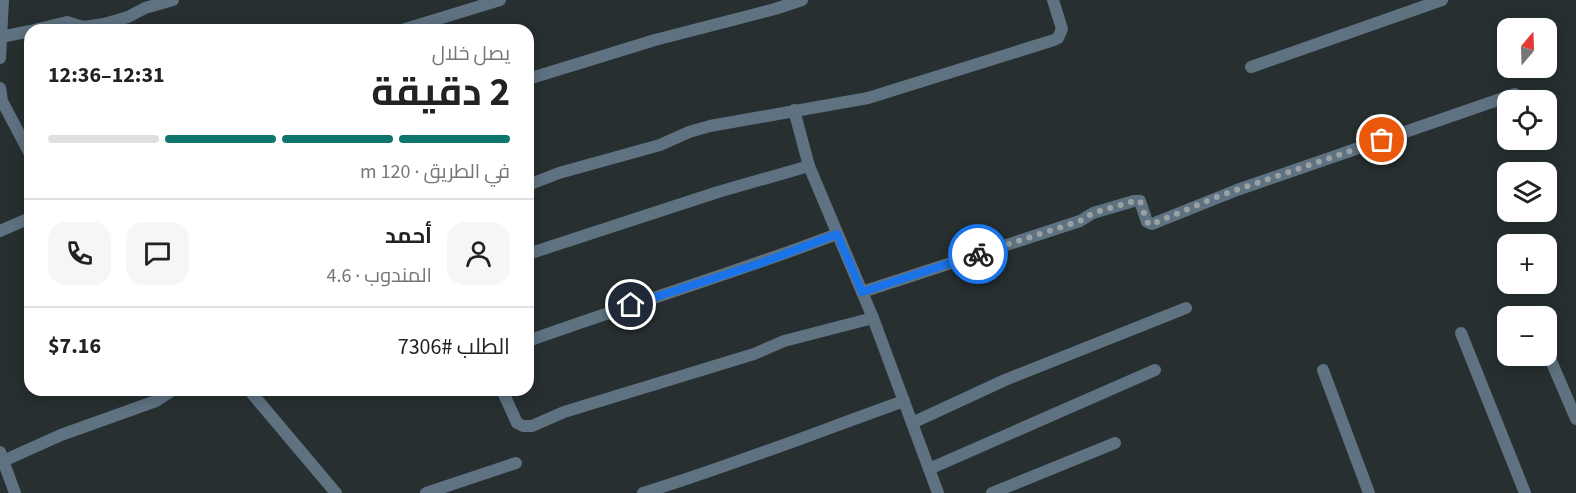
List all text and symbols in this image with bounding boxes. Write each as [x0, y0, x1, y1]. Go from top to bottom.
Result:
north arrow [1497, 18, 1557, 78]
map controls [1497, 18, 1557, 366]
text: يصل خلال [432, 40, 510, 68]
text: 12:31–12:36 [48, 59, 165, 91]
text: 2 دقيقة [371, 65, 510, 121]
button: locate [1497, 90, 1557, 150]
pin [1356, 114, 1407, 165]
icon: bag [1365, 123, 1398, 156]
text: في الطريق · 120 m [360, 158, 510, 186]
button: layers [1497, 162, 1557, 222]
text: أحمد [385, 220, 432, 252]
button: phone [48, 222, 111, 285]
button: chat [126, 222, 189, 285]
button: person [447, 222, 510, 285]
courier [948, 224, 1008, 284]
button: + [1497, 234, 1557, 294]
icon: bike [962, 238, 995, 271]
text: المندوب · 4.6 [326, 262, 432, 290]
pin [605, 279, 656, 330]
icon: home [614, 288, 647, 321]
button: − [1497, 306, 1557, 366]
text: $7.16 [48, 330, 101, 362]
text: الطلب #7306 [398, 331, 510, 363]

